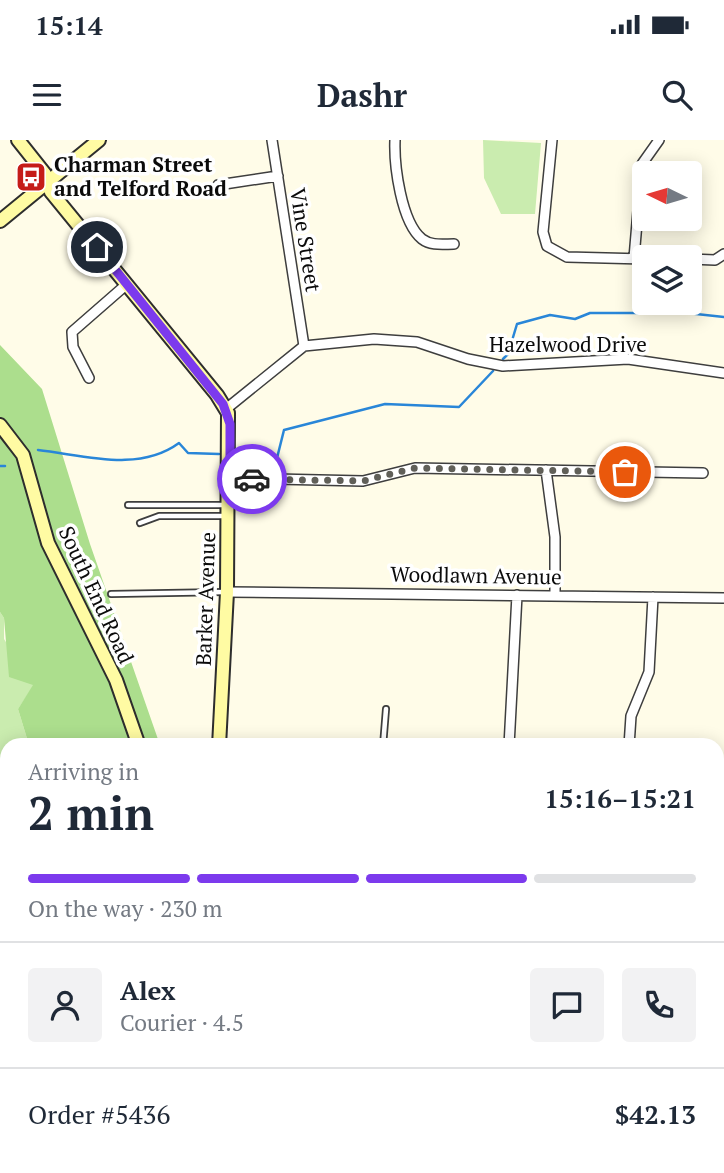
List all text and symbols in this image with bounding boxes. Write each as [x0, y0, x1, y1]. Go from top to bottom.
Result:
text: 15:14 [35, 8, 103, 42]
text: Dashr [317, 74, 407, 116]
icon: menu [28, 76, 66, 114]
icon: search [658, 76, 696, 114]
place label: Charman Street and Telford Road [54, 150, 227, 202]
bus stop icon: Charman Street and Telford Road [14, 160, 48, 194]
north arrow [632, 161, 702, 231]
map controls [632, 161, 702, 315]
street label: Vine Street [284, 186, 328, 294]
pin [67, 217, 127, 277]
icon: home [78, 228, 116, 266]
button: layers [632, 245, 702, 315]
street label: Hazelwood Drive [489, 330, 647, 358]
pin [595, 442, 655, 502]
courier [217, 444, 287, 514]
icon: bag [606, 453, 644, 491]
icon: car [233, 460, 271, 498]
street label: South End Road [53, 521, 141, 668]
street label: Barker Avenue [189, 531, 221, 667]
street label: Woodlawn Avenue [390, 560, 562, 590]
text: Arriving in [28, 756, 139, 787]
text: 15:16–15:21 [544, 781, 696, 815]
text: 2 min [28, 782, 154, 843]
text: On the way · 230 m [28, 893, 222, 924]
button: person [28, 968, 102, 1042]
button: chat [530, 968, 604, 1042]
button: phone [622, 968, 696, 1042]
text: Alex [120, 973, 176, 1007]
text: Courier · 4.5 [120, 1007, 244, 1038]
text: Order #5436 [28, 1097, 170, 1131]
text: $42.13 [615, 1097, 696, 1131]

